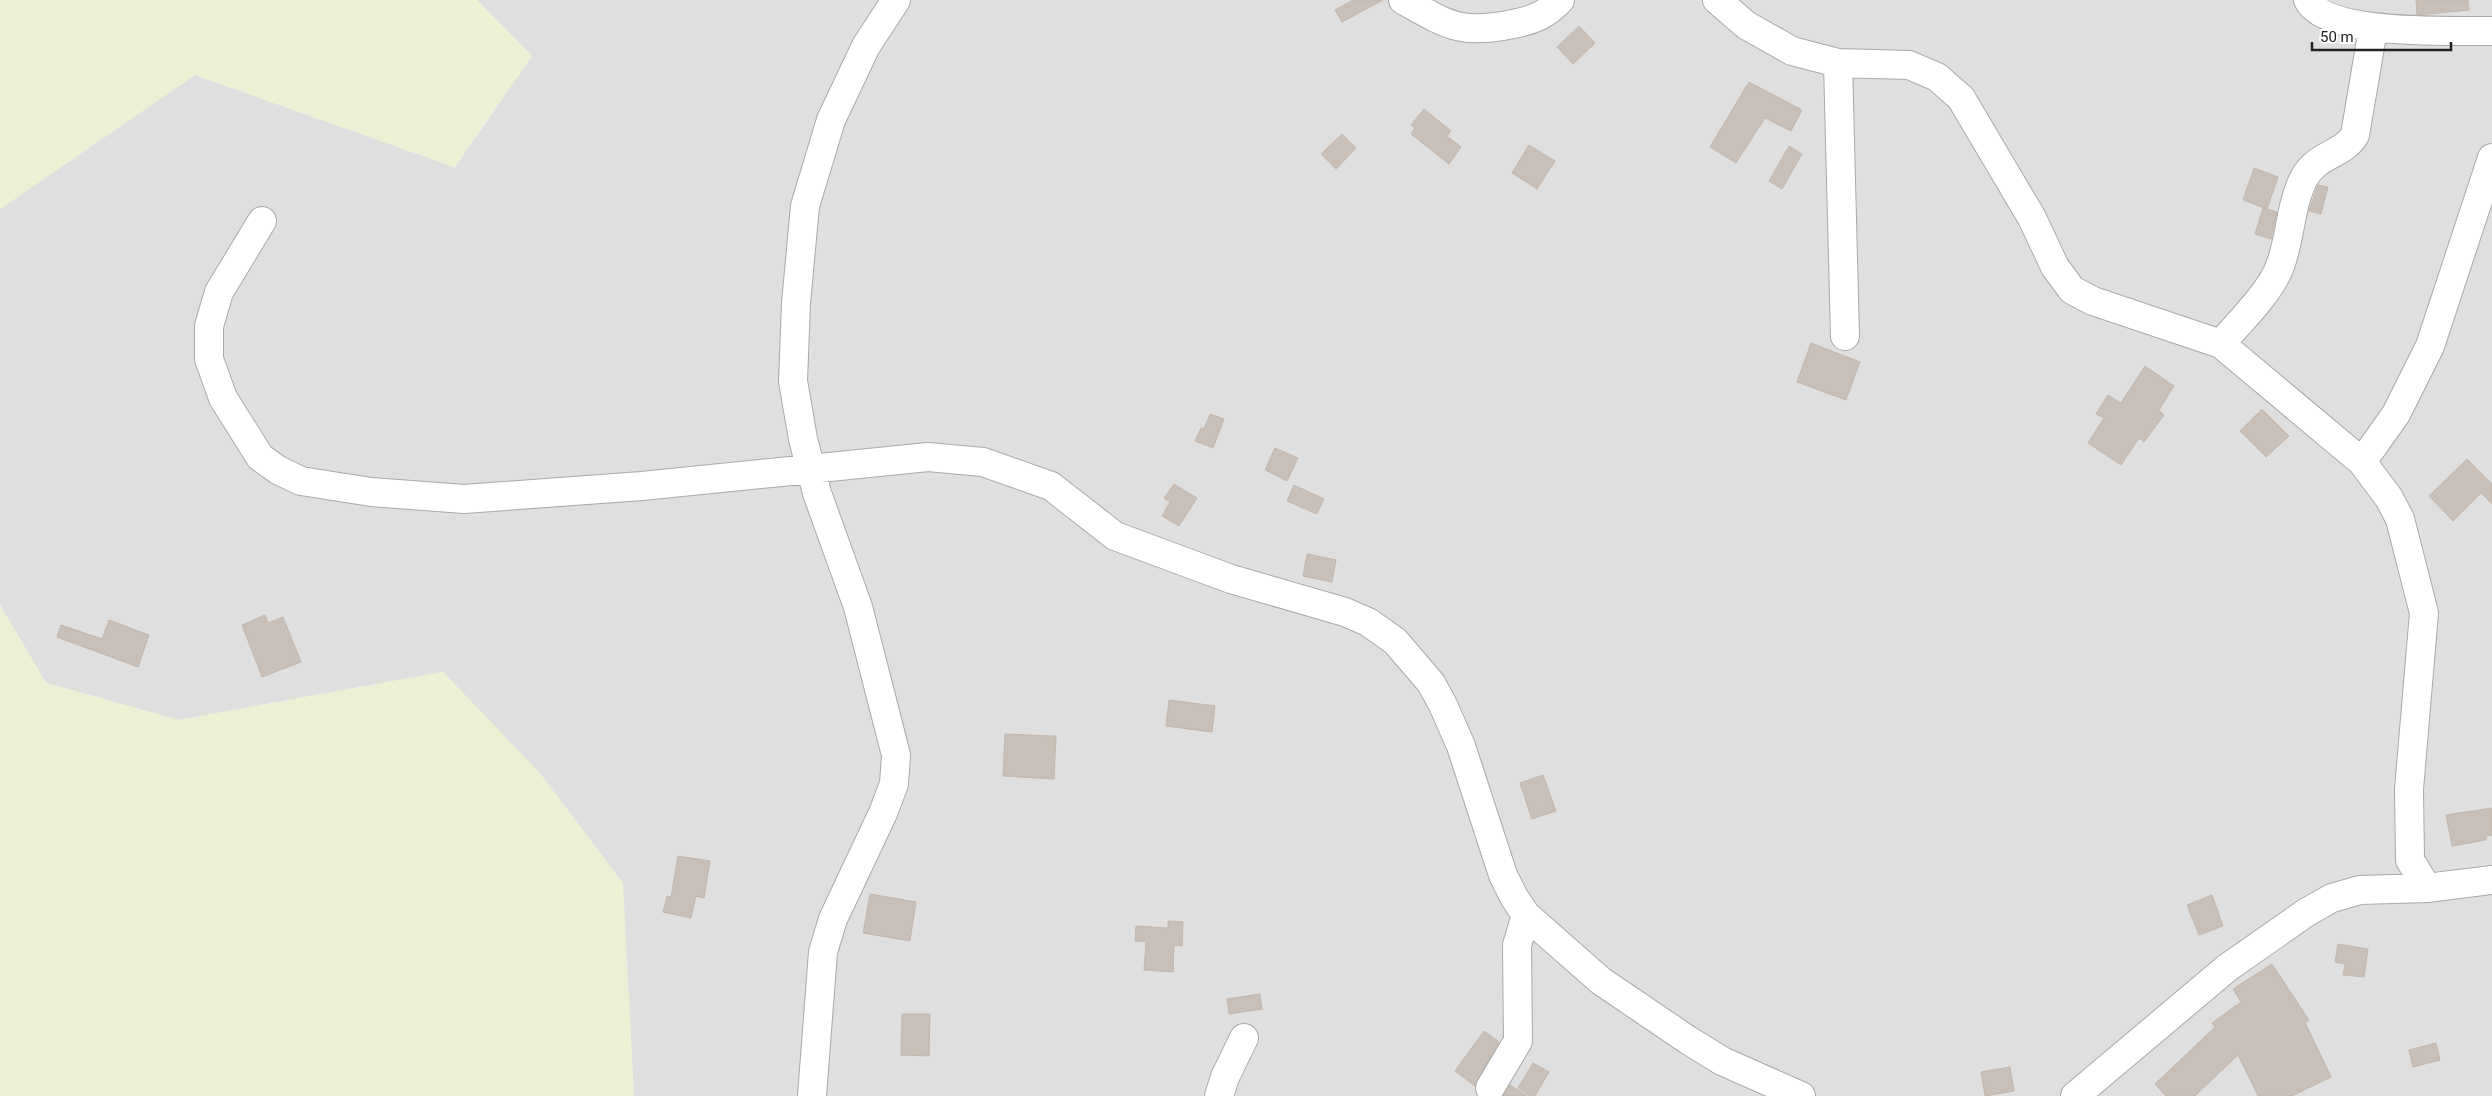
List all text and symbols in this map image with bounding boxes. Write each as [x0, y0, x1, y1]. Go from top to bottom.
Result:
scale bar [2312, 20, 2451, 52]
text: 50 m [2320, 28, 2354, 46]

